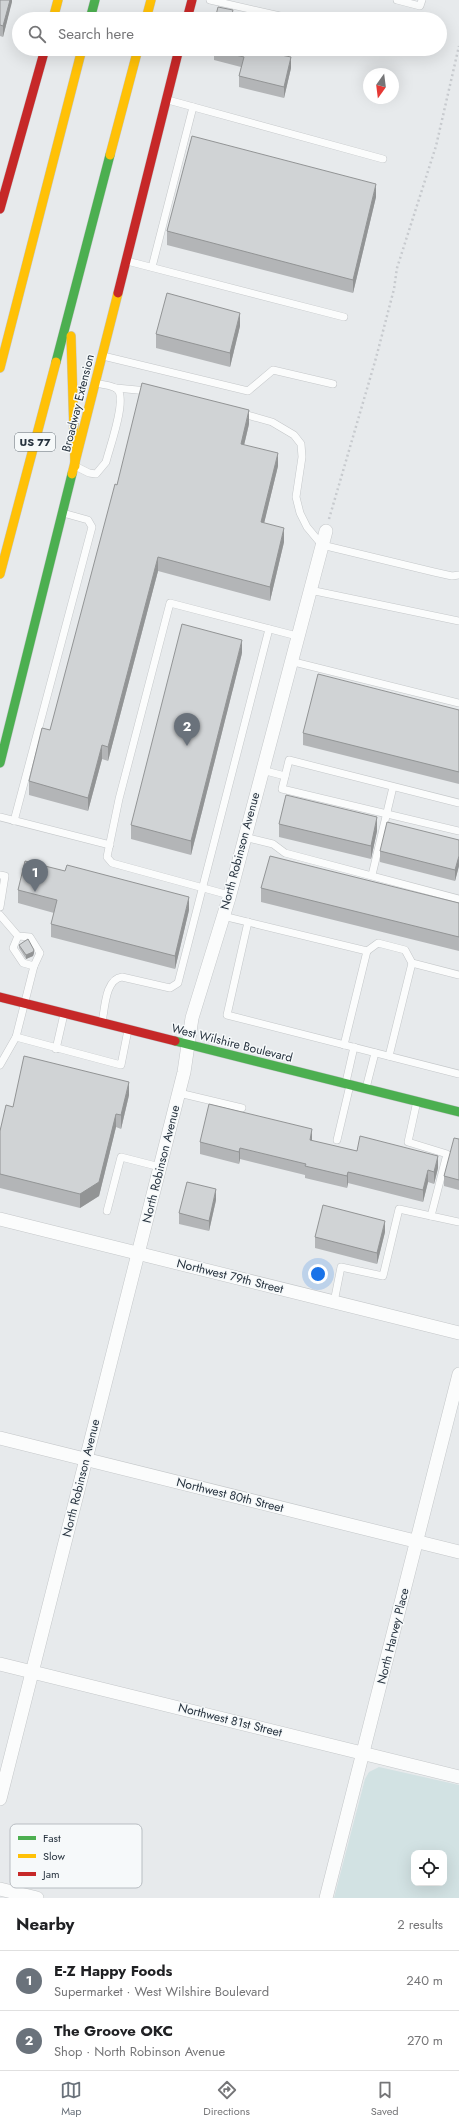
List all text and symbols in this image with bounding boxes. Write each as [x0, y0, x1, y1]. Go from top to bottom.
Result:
search box [12, 12, 447, 56]
icon: search [26, 23, 48, 45]
text: Search here [58, 23, 134, 45]
north arrow [363, 68, 399, 104]
street label: Broadway Extension [57, 352, 99, 454]
road number: US 77 [15, 433, 55, 451]
pin: 2 [174, 713, 200, 746]
street label: North Robinson Avenue [216, 790, 264, 912]
pin: 1 [22, 859, 48, 892]
street label: West Wilshire Boulevard [169, 1019, 295, 1067]
street label: North Robinson Avenue [138, 1103, 184, 1225]
street label: Northwest 79th Street [175, 1254, 285, 1298]
your location [308, 1264, 328, 1284]
street label: North Robinson Avenue [58, 1417, 104, 1539]
street label: Northwest 80th Street [175, 1473, 286, 1517]
street label: North Harvey Place [372, 1586, 414, 1686]
street label: Northwest 81st Street [176, 1698, 284, 1742]
legend [10, 1824, 142, 1888]
text: Fast [43, 1830, 61, 1846]
text: Slow [43, 1848, 65, 1864]
map controls [411, 1850, 447, 1886]
button: locate [411, 1850, 447, 1886]
text: Jam [41, 1866, 60, 1882]
text: Nearby [16, 1912, 74, 1936]
text: 2 results [397, 1915, 443, 1934]
text: E-Z Happy Foods [54, 1960, 172, 1982]
text: 1 [26, 1971, 32, 1990]
text: 240 m [406, 1971, 443, 1990]
text: Supermarket · West Wilshire Boulevard [54, 1982, 269, 2001]
text: The Groove OKC [54, 2020, 173, 2042]
text: 2 [25, 2031, 33, 2050]
text: 270 m [407, 2031, 443, 2050]
text: Shop · North Robinson Avenue [54, 2042, 225, 2061]
tab: Map [60, 2079, 82, 2119]
tab: Directions [203, 2079, 250, 2119]
tab: Saved [371, 2079, 399, 2119]

